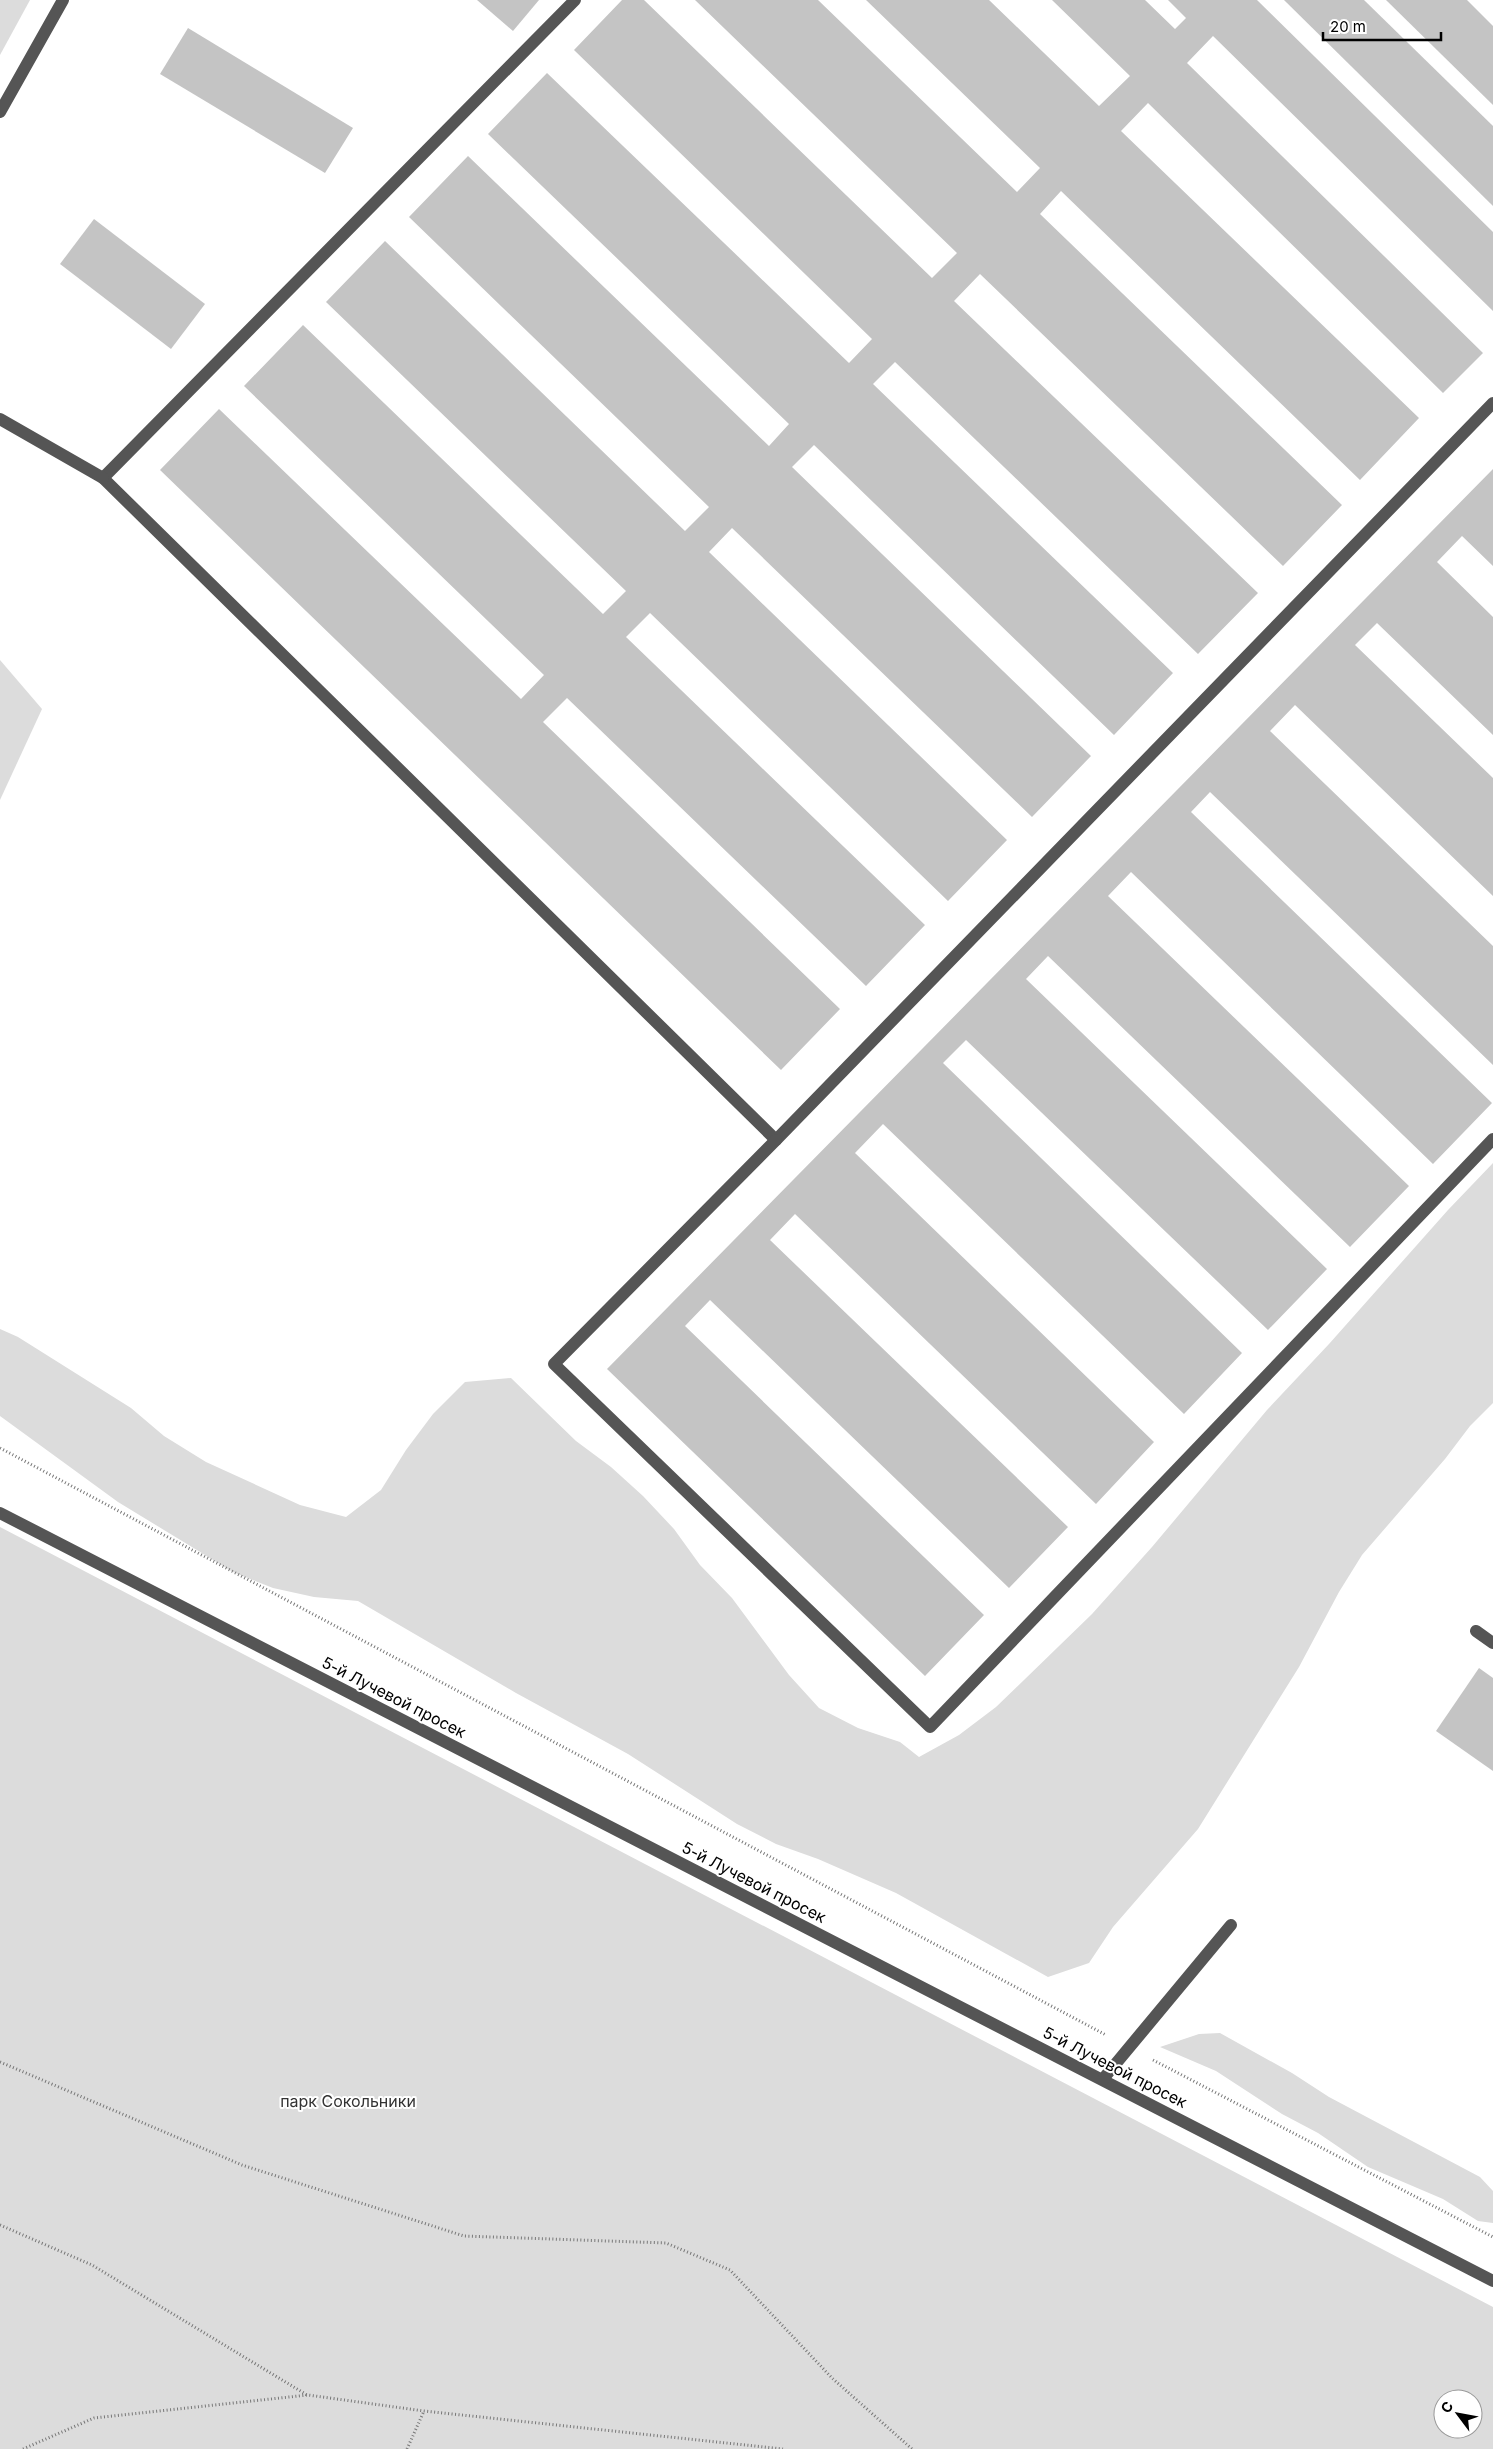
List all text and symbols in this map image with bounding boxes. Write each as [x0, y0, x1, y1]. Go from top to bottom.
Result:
scale bar [1323, 10, 1440, 42]
text: 20 m [1330, 17, 1366, 36]
street label: 5-й Лучевой просек [319, 1652, 470, 1742]
street label: 5-й Лучевой просек [679, 1837, 830, 1927]
street label: 5-й Лучевой просек [1040, 2022, 1191, 2112]
park label: парк Сокольники [280, 2091, 416, 2111]
north arrow [1433, 2389, 1483, 2439]
text: С [1437, 2398, 1457, 2416]

